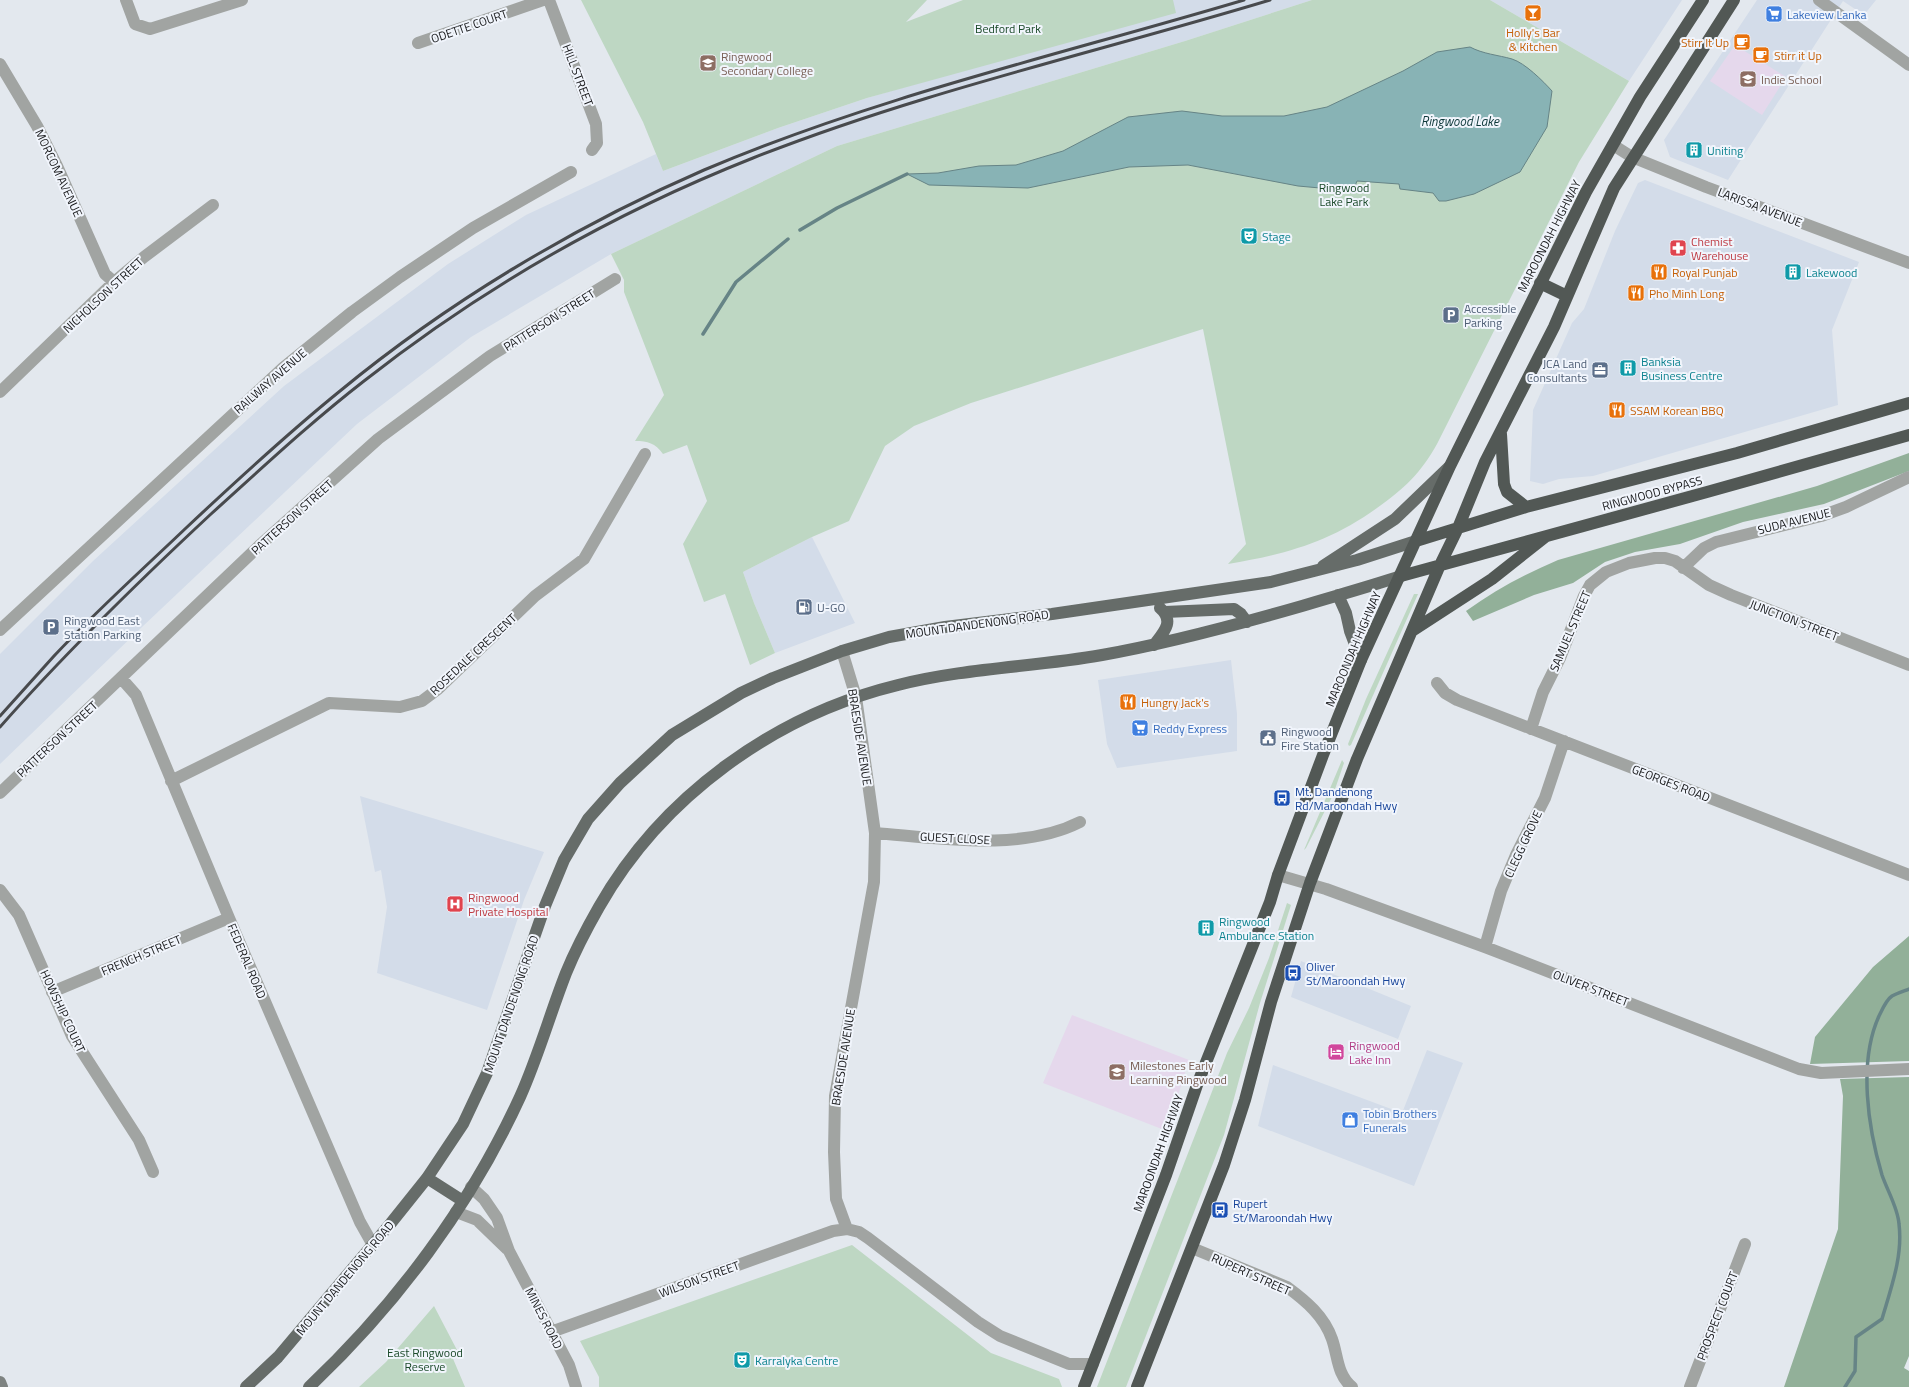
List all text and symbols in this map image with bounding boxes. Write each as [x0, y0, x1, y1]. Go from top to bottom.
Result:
bar icon: Holly's Bar & Kitchen [1523, 3, 1543, 23]
street label: ODETTE COURT [428, 4, 510, 48]
supermarket icon: Lakeview Lanka [1764, 4, 1784, 24]
place label: Lakeview Lanka [1787, 5, 1866, 24]
park label: Bedford Park [975, 19, 1041, 38]
place label: Holly's Bar & Kitchen [1506, 23, 1560, 56]
cafe icon: Stirr It Up [1732, 32, 1752, 52]
place label: Stirr It Up [1681, 33, 1729, 52]
street label: HILL STREET [557, 41, 599, 109]
cafe icon: Stirr it Up [1751, 45, 1771, 65]
place label: Stirr it Up [1774, 46, 1822, 65]
place label: Ringwood Secondary College [721, 47, 813, 80]
school or university icon: Ringwood Secondary College [698, 53, 718, 73]
school or university icon: Indie School [1738, 69, 1758, 89]
place label: Indie School [1761, 70, 1822, 89]
water label: Ringwood Lake [1421, 111, 1500, 131]
street label: MORCOM AVENUE [30, 126, 88, 221]
building icon: Uniting [1684, 140, 1704, 160]
place label: Uniting [1707, 141, 1743, 160]
street label: MAROONDAH HIGHWAY [1512, 176, 1586, 296]
park label: Ringwood Lake Park [1319, 178, 1369, 211]
street label: LARISSA AVENUE [1715, 182, 1805, 232]
theatre icon: Stage [1239, 226, 1259, 246]
place label: Stage [1262, 227, 1291, 246]
place label: Chemist Warehouse [1691, 232, 1748, 265]
pharmacy icon: Chemist Warehouse [1668, 238, 1688, 258]
street label: NICHOLSON STREET [58, 252, 148, 338]
restaurant icon: Royal Punjab [1649, 262, 1669, 282]
building icon: Lakewood [1783, 262, 1803, 282]
place label: Royal Punjab [1672, 263, 1738, 282]
place label: Lakewood [1806, 263, 1857, 282]
restaurant icon: Pho Minh Long [1626, 283, 1646, 303]
street label: PATTERSON STREET [499, 284, 599, 356]
place label: Pho Minh Long [1649, 284, 1724, 303]
place label: Accessible Parking [1464, 299, 1516, 332]
parking icon: Accessible Parking [1441, 305, 1461, 325]
street label: RAILWAY AVENUE [229, 344, 311, 418]
place label: Banksia Business Centre [1641, 352, 1722, 385]
place label: JCA Land Consultants [1527, 354, 1587, 387]
building icon: Banksia Business Centre [1618, 358, 1638, 378]
office icon: JCA Land Consultants [1590, 360, 1610, 380]
restaurant icon: SSAM Korean BBQ [1607, 400, 1627, 420]
place label: SSAM Korean BBQ [1630, 401, 1724, 420]
street label: RINGWOOD BYPASS [1600, 470, 1704, 516]
street label: PATTERSON STREET [247, 474, 338, 559]
street label: SUDA AVENUE [1756, 503, 1833, 539]
street label: SAMUEL STREET [1544, 587, 1596, 674]
street label: MAROONDAH HIGHWAY [1320, 588, 1386, 710]
street label: JUNCTION STREET [1747, 594, 1842, 646]
fuel station icon: U-GO [794, 597, 814, 617]
place label: U-GO [817, 598, 845, 617]
street label: MOUNT DANDENONG ROAD [904, 605, 1050, 643]
street label: ROSEDALE CRESCENT [425, 608, 521, 699]
place label: Ringwood East Station Parking [64, 611, 141, 644]
parking icon: Ringwood East Station Parking [41, 617, 61, 637]
street label: BRAESIDE AVENUE [843, 687, 877, 787]
restaurant icon: Hungry Jack's [1118, 692, 1138, 712]
place label: Hungry Jack's [1141, 693, 1210, 712]
street label: PATTERSON STREET [12, 696, 102, 782]
supermarket icon: Reddy Express [1130, 718, 1150, 738]
place label: Reddy Express [1153, 719, 1228, 738]
place label: Ringwood Fire Station [1281, 722, 1339, 755]
public building icon: Ringwood Fire Station [1258, 728, 1278, 748]
street label: GEORGES ROAD [1629, 759, 1713, 807]
place label: Mt. Dandenong Rd/Maroondah Hwy [1295, 782, 1398, 815]
bus stop icon: Mt. Dandenong Rd/Maroondah Hwy [1272, 788, 1292, 808]
street label: CLEGG GROVE [1499, 807, 1547, 881]
street label: GUEST CLOSE [919, 827, 991, 849]
place label: Ringwood Private Hospital [468, 888, 548, 921]
hospital icon: Ringwood Private Hospital [445, 894, 465, 914]
place label: Ringwood Ambulance Station [1219, 912, 1314, 945]
building icon: Ringwood Ambulance Station [1196, 918, 1216, 938]
street label: FEDERAL ROAD [223, 920, 272, 1002]
street label: FRENCH STREET [98, 929, 185, 980]
street label: MOUNT DANDENONG ROAD [479, 932, 544, 1075]
place label: Oliver St/Maroondah Hwy [1306, 957, 1405, 990]
bus stop icon: Oliver St/Maroondah Hwy [1283, 963, 1303, 983]
street label: OLIVER STREET [1550, 965, 1632, 1011]
street label: HOWSHIP COURT [35, 966, 91, 1056]
street label: BRAESIDE AVENUE [826, 1007, 860, 1107]
place label: Ringwood Lake Inn [1349, 1036, 1400, 1069]
hotel icon: Ringwood Lake Inn [1326, 1042, 1346, 1062]
place label: Milestones Early Learning Ringwood [1130, 1056, 1227, 1089]
school or university icon: Milestones Early Learning Ringwood [1107, 1062, 1127, 1082]
street label: MAROONDAH HIGHWAY [1128, 1091, 1188, 1215]
place label: Tobin Brothers Funerals [1363, 1104, 1437, 1137]
shop icon: Tobin Brothers Funerals [1340, 1110, 1360, 1130]
place label: Rupert St/Maroondah Hwy [1233, 1194, 1332, 1227]
bus stop icon: Rupert St/Maroondah Hwy [1210, 1200, 1230, 1220]
street label: MOUNT DANDENONG ROAD [291, 1216, 399, 1339]
street label: RUPERT STREET [1208, 1248, 1294, 1300]
street label: WILSON STREET [656, 1255, 742, 1302]
street label: PROSPECT COURT [1691, 1268, 1743, 1363]
street label: MINES ROAD [520, 1284, 568, 1352]
park label: East Ringwood Reserve [387, 1343, 463, 1376]
theatre icon: Karralyka Centre [732, 1350, 752, 1370]
place label: Karralyka Centre [755, 1351, 838, 1370]

